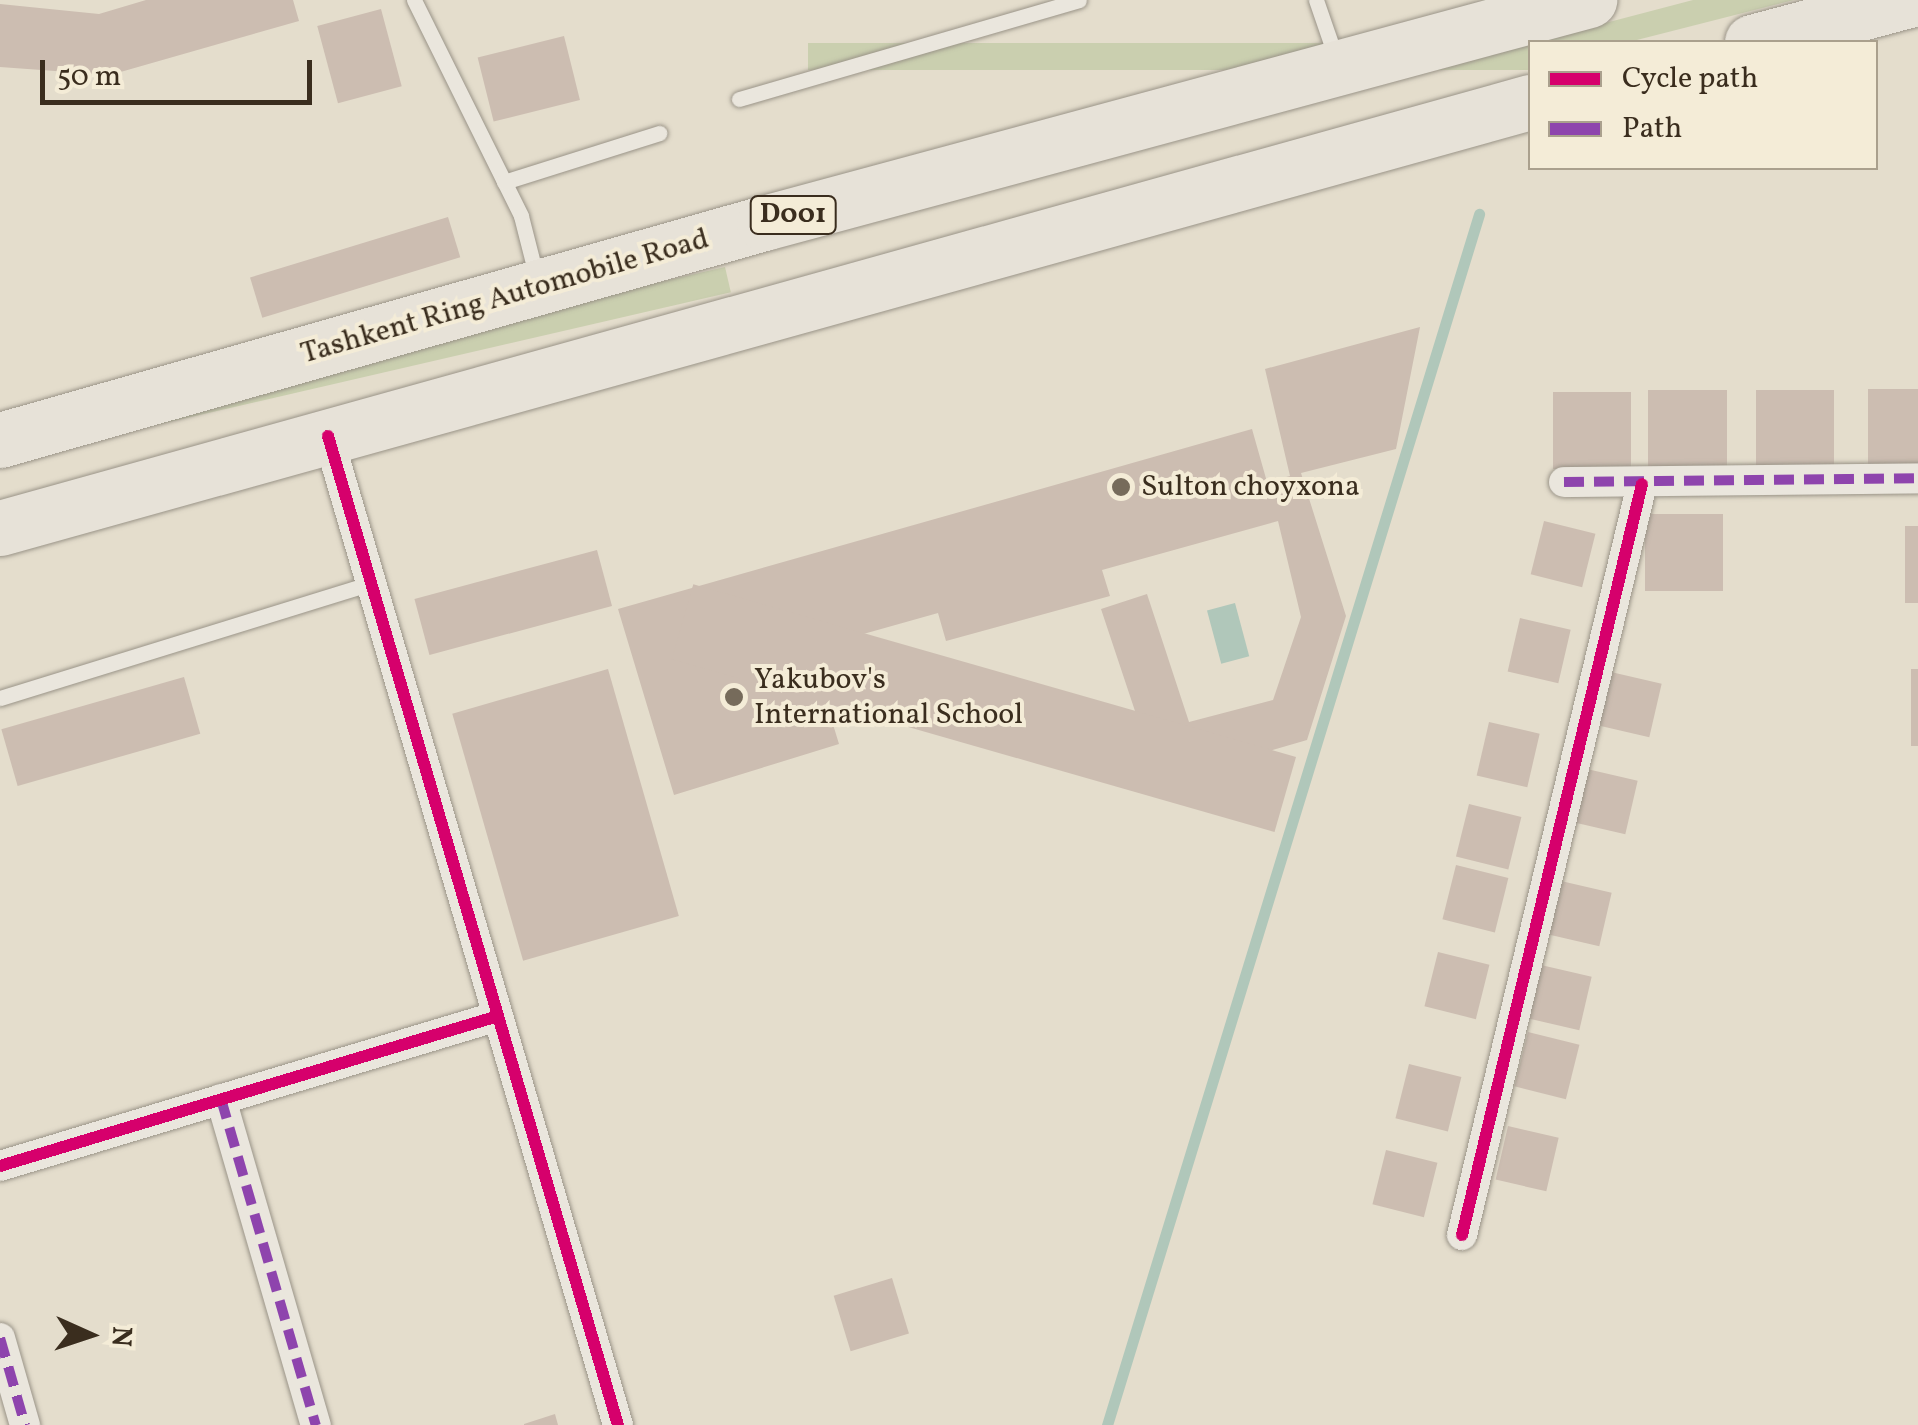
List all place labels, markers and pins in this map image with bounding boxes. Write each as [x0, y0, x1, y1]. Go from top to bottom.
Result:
place label: Sulton choyxona [1141, 469, 1360, 505]
marker: Sulton choyxona [1110, 476, 1132, 498]
place label: Yakubov's International School [754, 662, 1023, 732]
marker: Yakubov's International School [723, 686, 745, 708]

